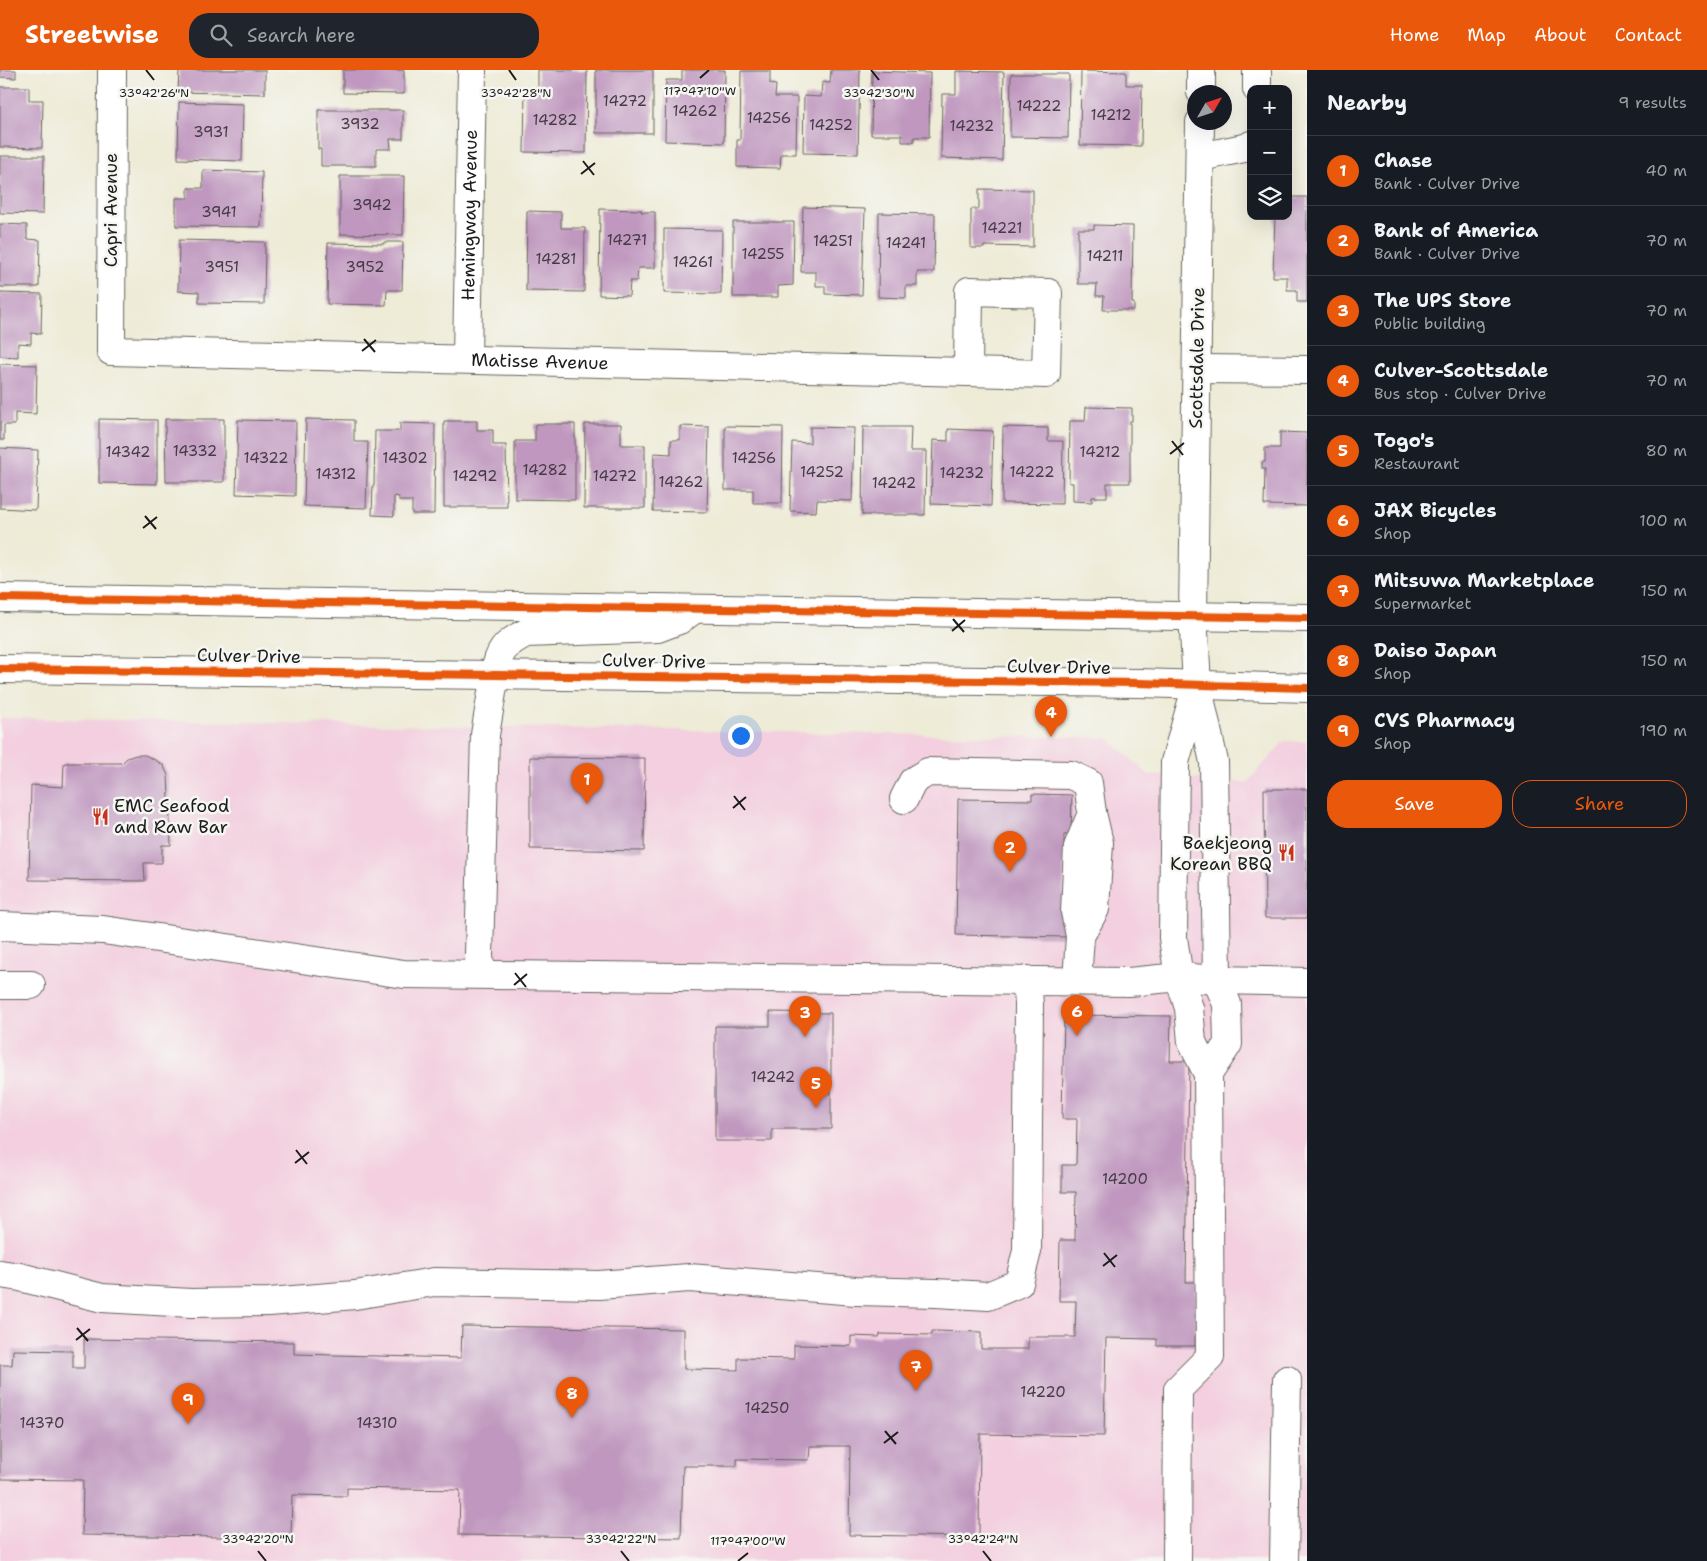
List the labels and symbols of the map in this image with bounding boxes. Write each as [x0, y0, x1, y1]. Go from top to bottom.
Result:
text: 117°47'10"W [664, 83, 736, 99]
text: 33°42'26"N [119, 85, 189, 101]
text: 33°42'28"N [480, 85, 552, 101]
text: 33°42'30"N [843, 85, 915, 101]
north arrow [1187, 85, 1232, 130]
house number: 14272 [603, 91, 647, 111]
house number: 14222 [1016, 96, 1062, 116]
house number: 14262 [673, 101, 717, 121]
house number: 14212 [1091, 105, 1131, 125]
house number: 14256 [747, 108, 791, 128]
house number: 14282 [532, 110, 578, 130]
house number: 3932 [340, 114, 380, 134]
house number: 14252 [809, 115, 853, 135]
house number: 14232 [950, 116, 994, 136]
house number: 3931 [193, 122, 229, 142]
street label: Hemingway Avenue [456, 129, 483, 301]
street label: Capri Avenue [99, 153, 123, 267]
house number: 3942 [352, 195, 392, 215]
house number: 3941 [201, 202, 237, 222]
house number: 14221 [982, 218, 1022, 238]
house number: 14271 [607, 230, 647, 250]
house number: 14251 [813, 231, 853, 251]
house number: 14241 [886, 233, 926, 253]
house number: 14255 [741, 244, 785, 264]
house number: 14211 [1087, 246, 1123, 266]
house number: 14281 [535, 249, 577, 269]
house number: 14261 [673, 252, 713, 272]
house number: 3951 [205, 257, 239, 277]
house number: 3952 [346, 257, 384, 277]
street label: Scottsdale Drive [1184, 287, 1210, 429]
street label: Matisse Avenue [471, 348, 609, 375]
house number: 14332 [173, 441, 217, 461]
house number: 14342 [106, 442, 150, 462]
house number: 14212 [1080, 442, 1120, 462]
house number: 14322 [244, 448, 288, 468]
house number: 14302 [382, 448, 428, 468]
house number: 14256 [732, 448, 776, 468]
house number: 14282 [522, 460, 568, 480]
house number: 14252 [800, 462, 844, 482]
house number: 14222 [1009, 462, 1055, 482]
house number: 14232 [940, 463, 984, 483]
house number: 14312 [316, 464, 356, 484]
house number: 14292 [453, 466, 498, 486]
house number: 14272 [593, 466, 637, 486]
house number: 14262 [659, 472, 703, 492]
house number: 14242 [872, 473, 916, 493]
street label: Culver Drive [197, 643, 301, 669]
street label: Culver Drive [602, 648, 706, 674]
street label: Culver Drive [1007, 654, 1111, 680]
pin: 4 [1035, 696, 1067, 737]
your location [728, 723, 754, 749]
pin: 1 [571, 763, 603, 804]
place label: EMC Seafood and Raw Bar [114, 794, 229, 839]
restaurant icon: EMC Seafood and Raw Bar [90, 806, 110, 826]
pin: 2 [994, 831, 1026, 872]
place label: Baekjeong Korean BBQ [1170, 831, 1272, 876]
restaurant icon: Baekjeong Korean BBQ [1276, 843, 1296, 863]
pin: 6 [1061, 995, 1093, 1036]
pin: 3 [789, 996, 821, 1037]
house number: 14242 [751, 1067, 795, 1087]
pin: 5 [800, 1067, 832, 1108]
house number: 14200 [1102, 1169, 1148, 1189]
pin: 7 [900, 1350, 932, 1391]
pin: 8 [556, 1377, 588, 1418]
house number: 14220 [1020, 1382, 1066, 1402]
pin: 9 [172, 1383, 204, 1424]
house number: 14250 [745, 1398, 789, 1418]
house number: 14370 [20, 1413, 64, 1433]
house number: 14310 [356, 1413, 398, 1433]
text: 33°42'20"N [222, 1531, 294, 1547]
text: 33°42'22"N [586, 1531, 656, 1547]
text: 33°42'24"N [948, 1531, 1018, 1547]
text: 117°47'00"W [710, 1533, 786, 1549]

